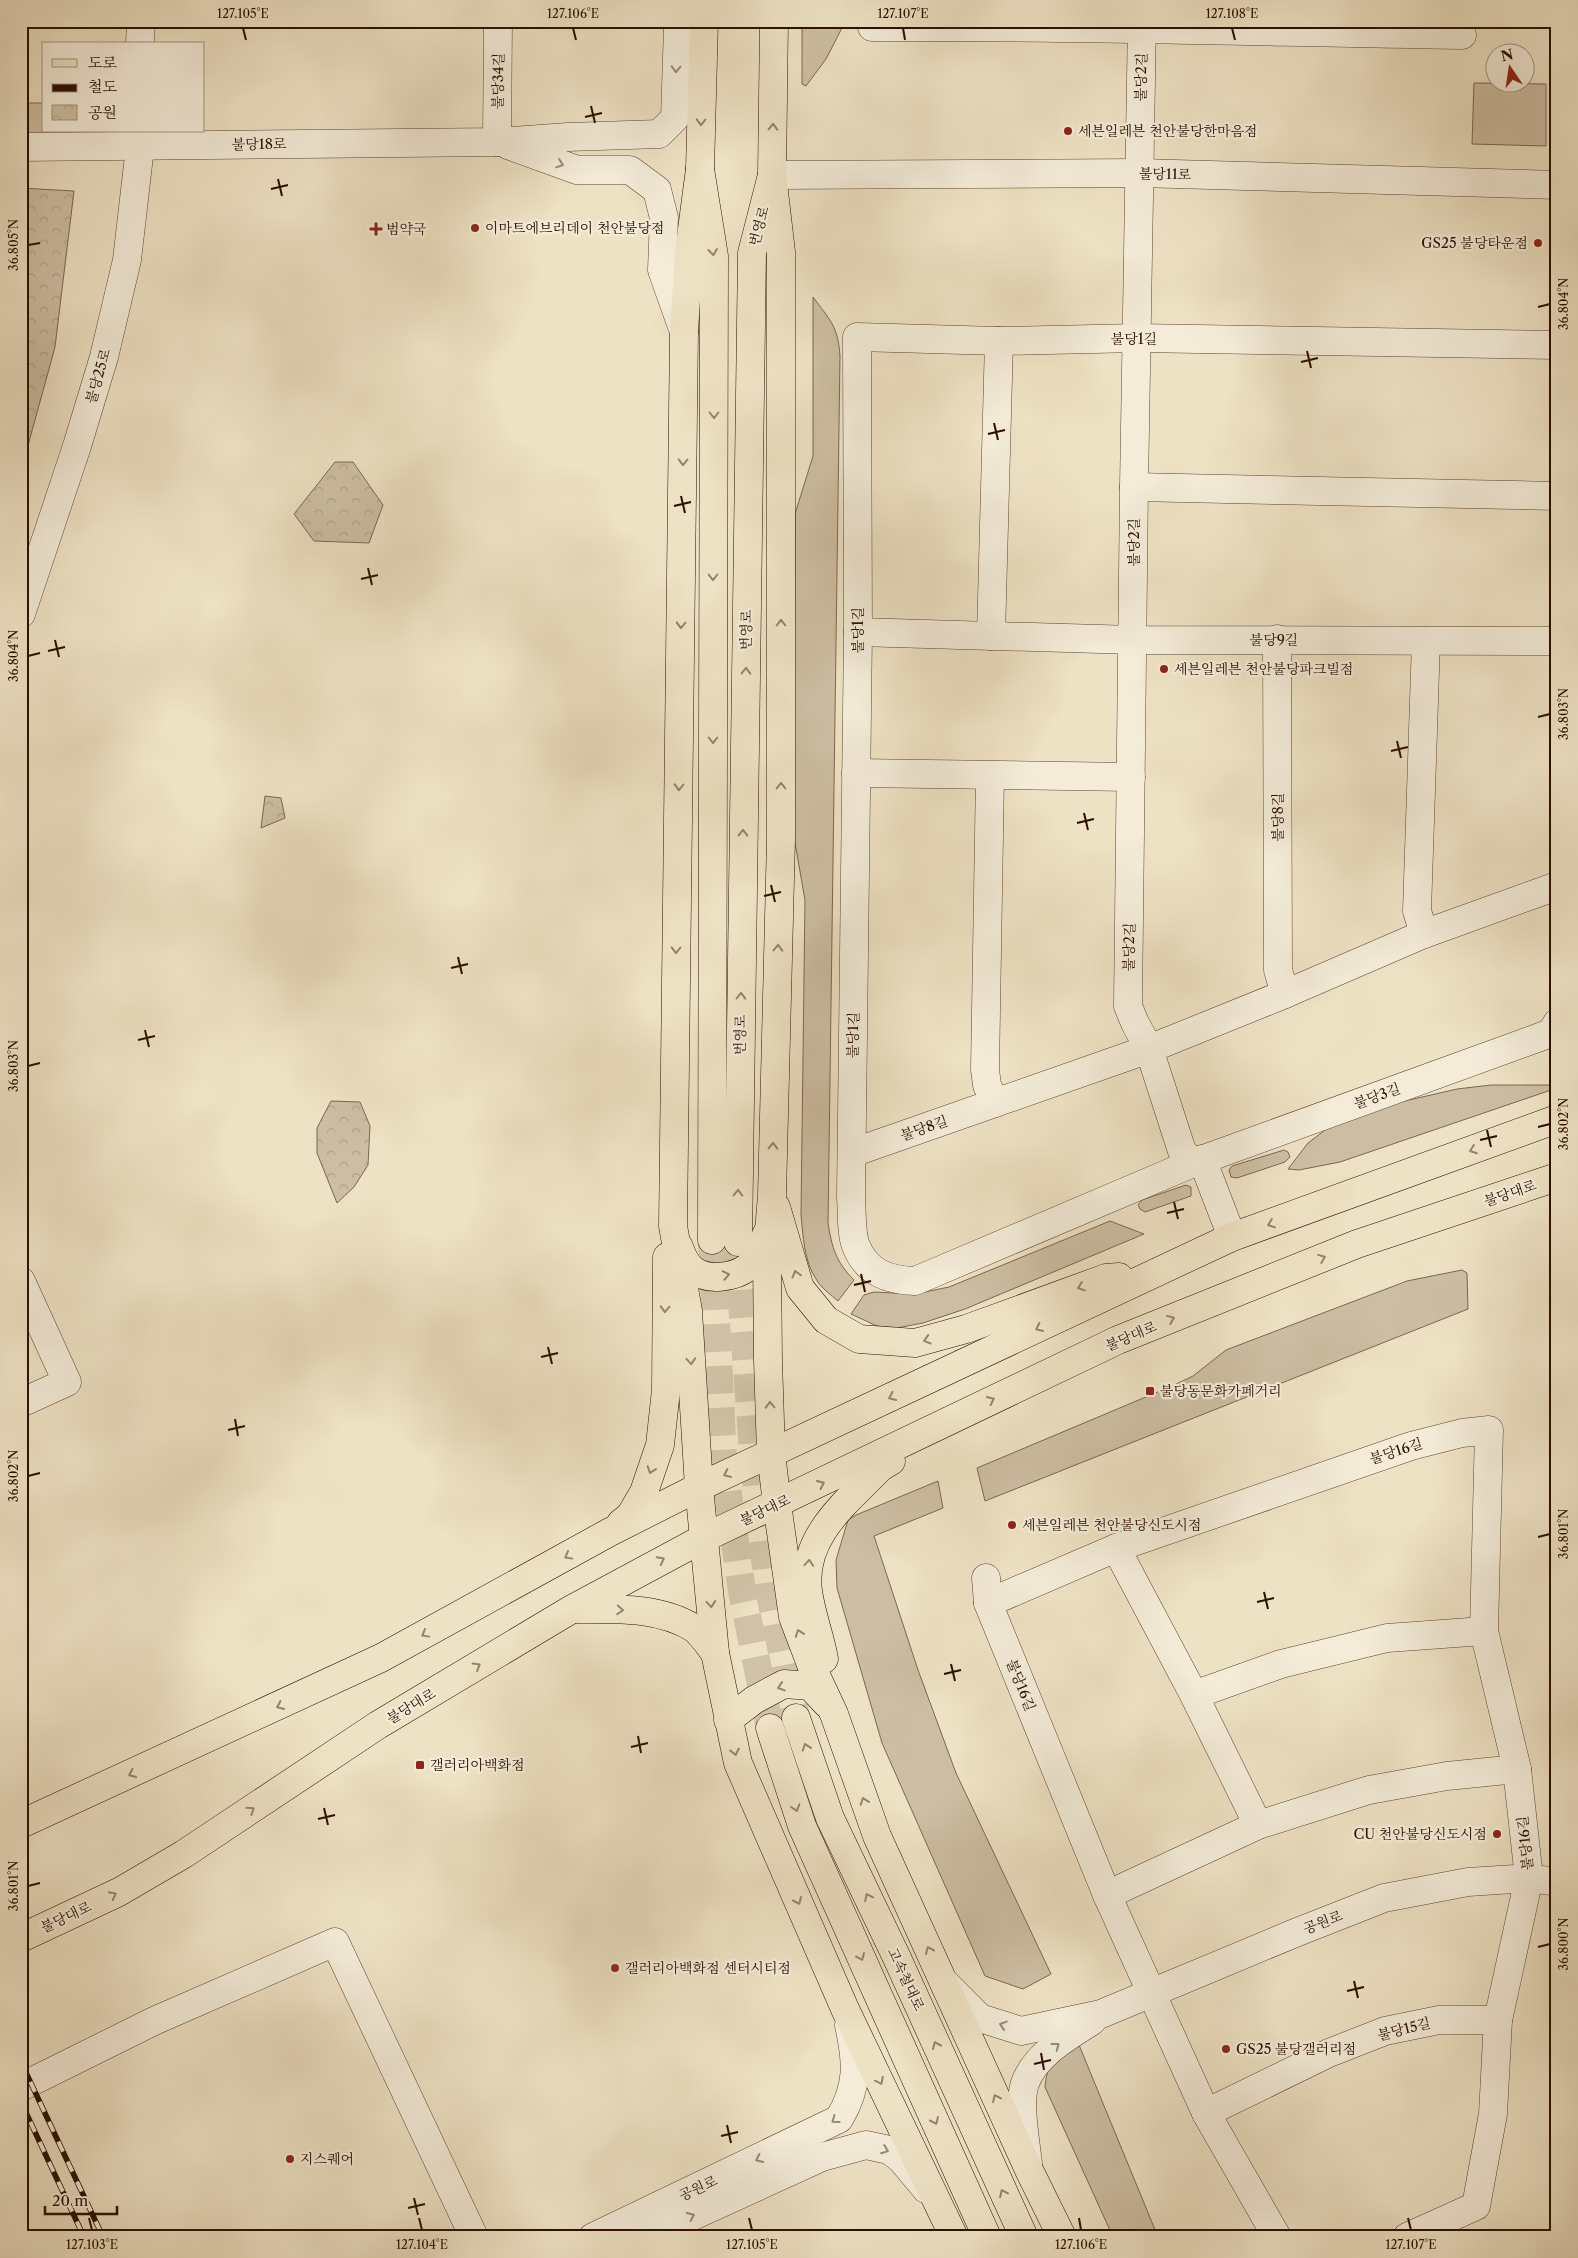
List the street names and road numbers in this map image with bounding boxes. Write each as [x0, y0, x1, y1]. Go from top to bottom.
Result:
street label: 불당34길 [489, 53, 507, 109]
street label: 불당2길 [1132, 53, 1150, 101]
street label: 불당18로 [231, 135, 287, 153]
street label: 불당11로 [1139, 165, 1192, 183]
street label: 번영로 [745, 204, 773, 248]
street label: 불당1길 [1111, 330, 1157, 348]
street label: 불당25로 [82, 346, 115, 406]
street label: 불당2길 [1125, 518, 1143, 566]
street label: 불당1길 [849, 607, 867, 653]
street label: 번영로 [737, 609, 755, 650]
street label: 불당9길 [1250, 631, 1298, 649]
street label: 불당8길 [1269, 793, 1287, 841]
street label: 불당2길 [1120, 923, 1138, 971]
street label: 불당1길 [844, 1012, 862, 1058]
street label: 번영로 [731, 1014, 749, 1055]
street label: 불당3길 [1351, 1079, 1403, 1113]
street label: 불당8길 [898, 1112, 950, 1144]
street label: 불당대로 [1481, 1176, 1539, 1210]
street label: 불당대로 [1103, 1317, 1160, 1355]
street label: 불당16길 [1367, 1434, 1425, 1468]
street label: 불당대로 [737, 1490, 794, 1530]
street label: 불당16길 [1002, 1656, 1040, 1714]
street label: 불당대로 [383, 1684, 439, 1728]
street label: 불당16길 [1513, 1815, 1537, 1871]
street label: 불당대로 [38, 1897, 95, 1937]
street label: 공원로 [1301, 1906, 1346, 1938]
street label: 고속철대로 [884, 1945, 929, 2014]
street label: 불당15길 [1376, 2014, 1432, 2044]
street label: 공원로 [676, 2171, 721, 2205]

